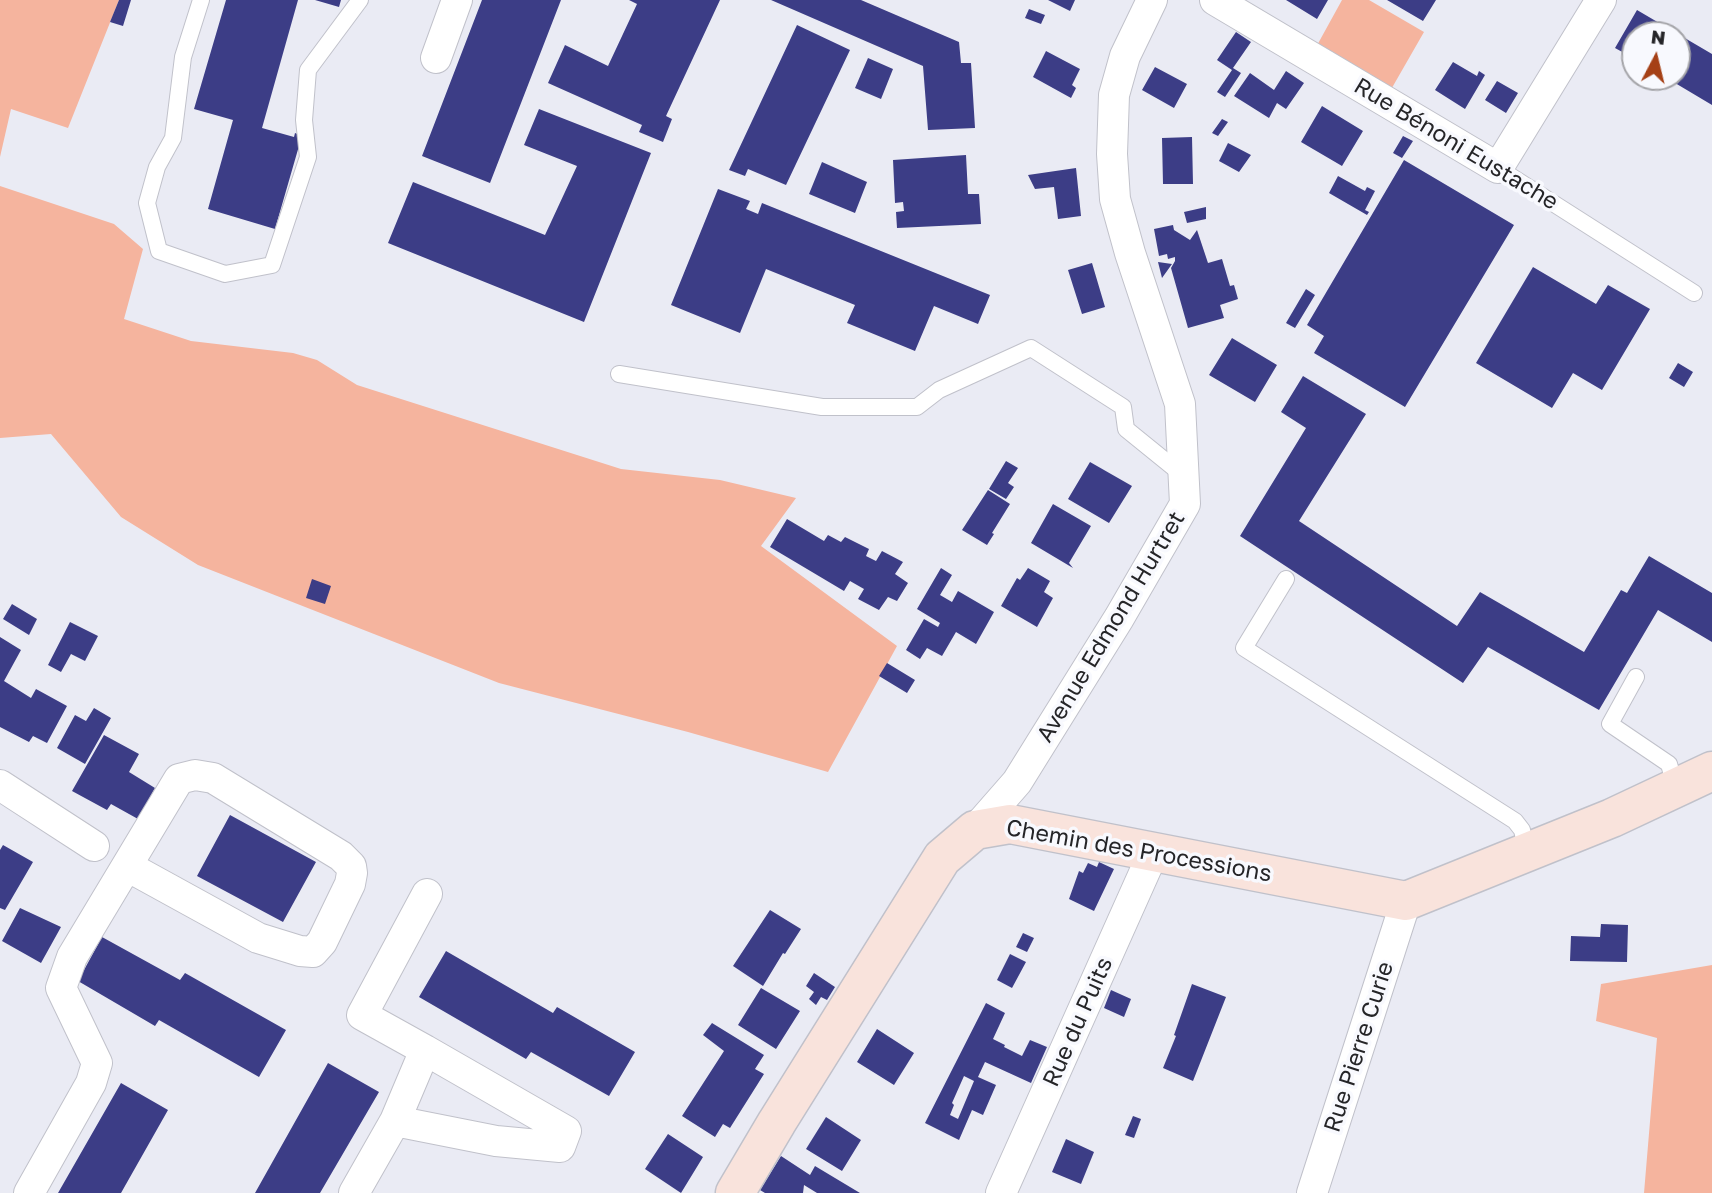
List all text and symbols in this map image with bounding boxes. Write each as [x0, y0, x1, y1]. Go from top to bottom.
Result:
north arrow [1621, 21, 1691, 91]
text: N [1650, 24, 1667, 49]
street label: Rue Bénoni Eustache [1349, 72, 1563, 216]
street label: Avenue Edmond Hurtret [1031, 507, 1191, 747]
street label: Chemin des Processions [1004, 814, 1274, 888]
street label: Rue du Puits [1037, 953, 1119, 1091]
street label: Rue Pierre Curie [1318, 958, 1400, 1136]

